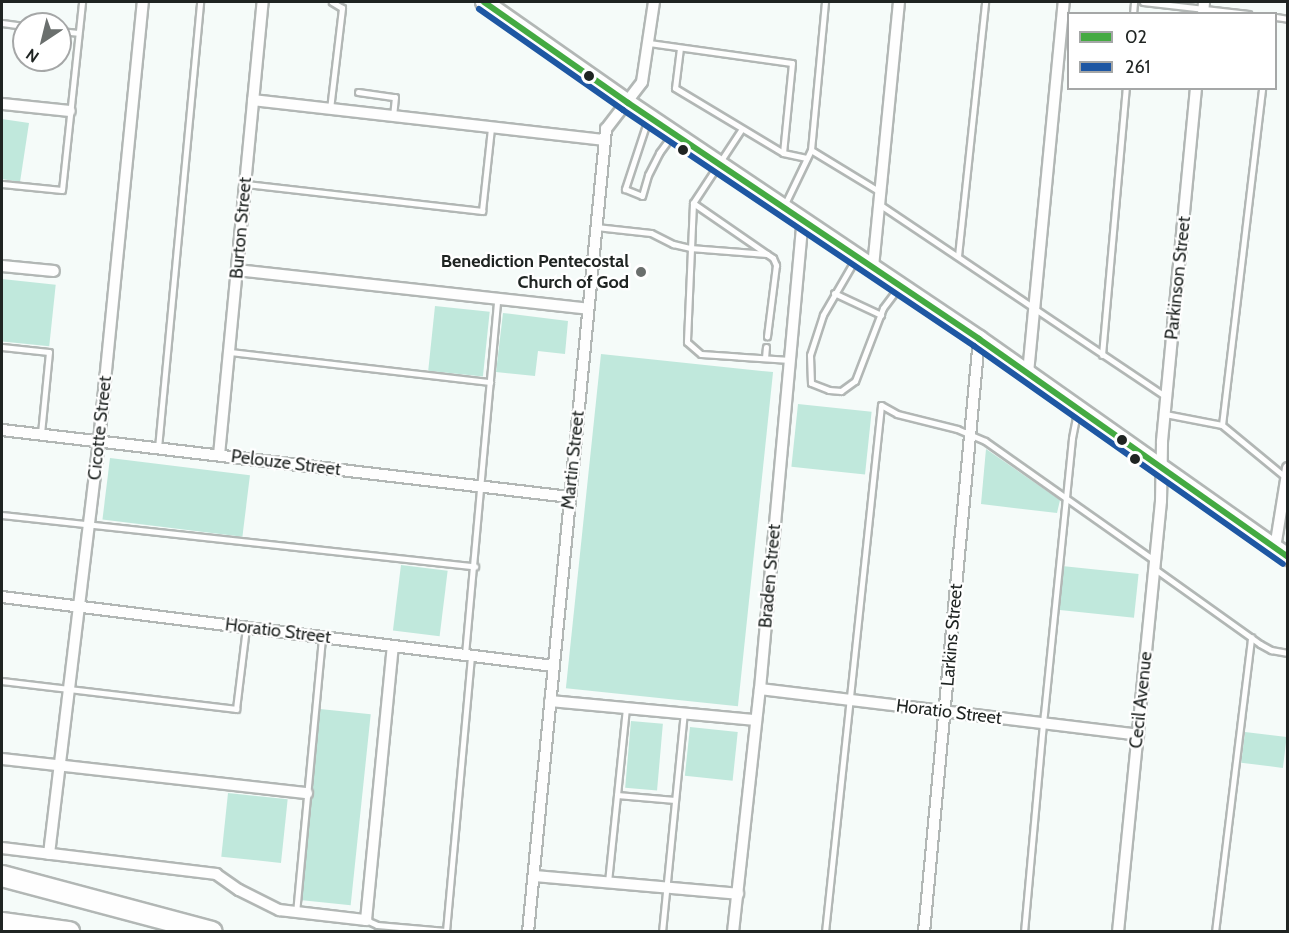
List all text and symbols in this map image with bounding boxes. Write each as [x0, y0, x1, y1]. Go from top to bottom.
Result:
north arrow [12, 12, 72, 72]
legend [1067, 12, 1277, 90]
text: 02 [1125, 26, 1147, 48]
text: N [22, 44, 43, 67]
text: 261 [1125, 56, 1150, 78]
unlabelled marker [583, 70, 595, 82]
unlabelled marker [677, 144, 689, 156]
street label: Burton Street [226, 176, 256, 280]
street label: Parkinson Street [1161, 215, 1195, 341]
place label: Benediction Pentecostal Church of God [441, 251, 629, 294]
marker: Benediction Pentecostal Church of God [634, 265, 648, 279]
street label: Cicotte Street [84, 375, 116, 481]
street label: Martin Street [557, 410, 589, 510]
unlabelled marker [1116, 434, 1128, 446]
street label: Pelouze Street [230, 446, 342, 480]
unlabelled marker [1129, 453, 1141, 465]
street label: Braden Street [755, 523, 785, 629]
street label: Larkins Street [937, 583, 967, 687]
street label: Horatio Street [224, 614, 332, 648]
street label: Cecil Avenue [1125, 650, 1157, 750]
street label: Horatio Street [895, 695, 1003, 729]

